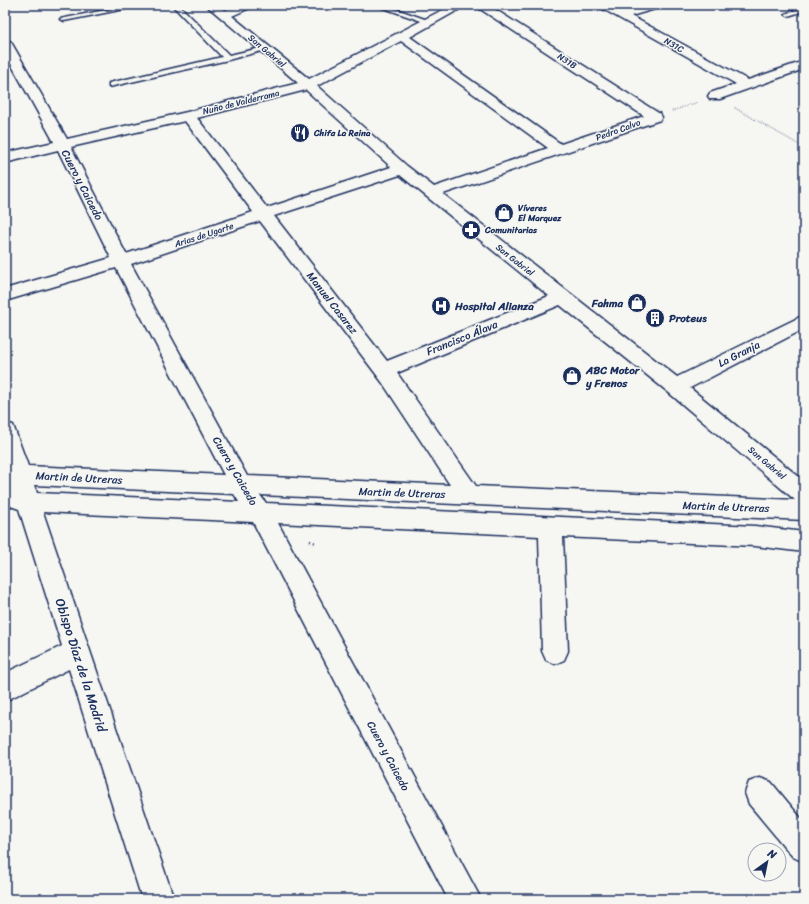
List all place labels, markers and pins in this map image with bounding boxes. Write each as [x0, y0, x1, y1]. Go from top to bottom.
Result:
restaurant icon: Chifa La Reina [289, 122, 311, 144]
place label: Chifa La Reina [313, 125, 371, 141]
place label: Víveres El Marquez [518, 200, 562, 226]
shop icon: Víveres El Marquez [493, 202, 515, 224]
pharmacy icon: Comunitarias [460, 219, 482, 241]
place label: Comunitarias [484, 222, 538, 238]
shop icon: Fahma [626, 292, 648, 314]
place label: Fahma [591, 294, 623, 313]
hospital icon: Hospital Alianza [430, 295, 452, 317]
place label: Hospital Alianza [454, 297, 534, 316]
building icon: Proteus [644, 307, 666, 329]
place label: Proteus [669, 309, 707, 328]
place label: ABC Motor y Frenos [585, 361, 641, 393]
shop icon: ABC Motor y Frenos [561, 365, 583, 387]

